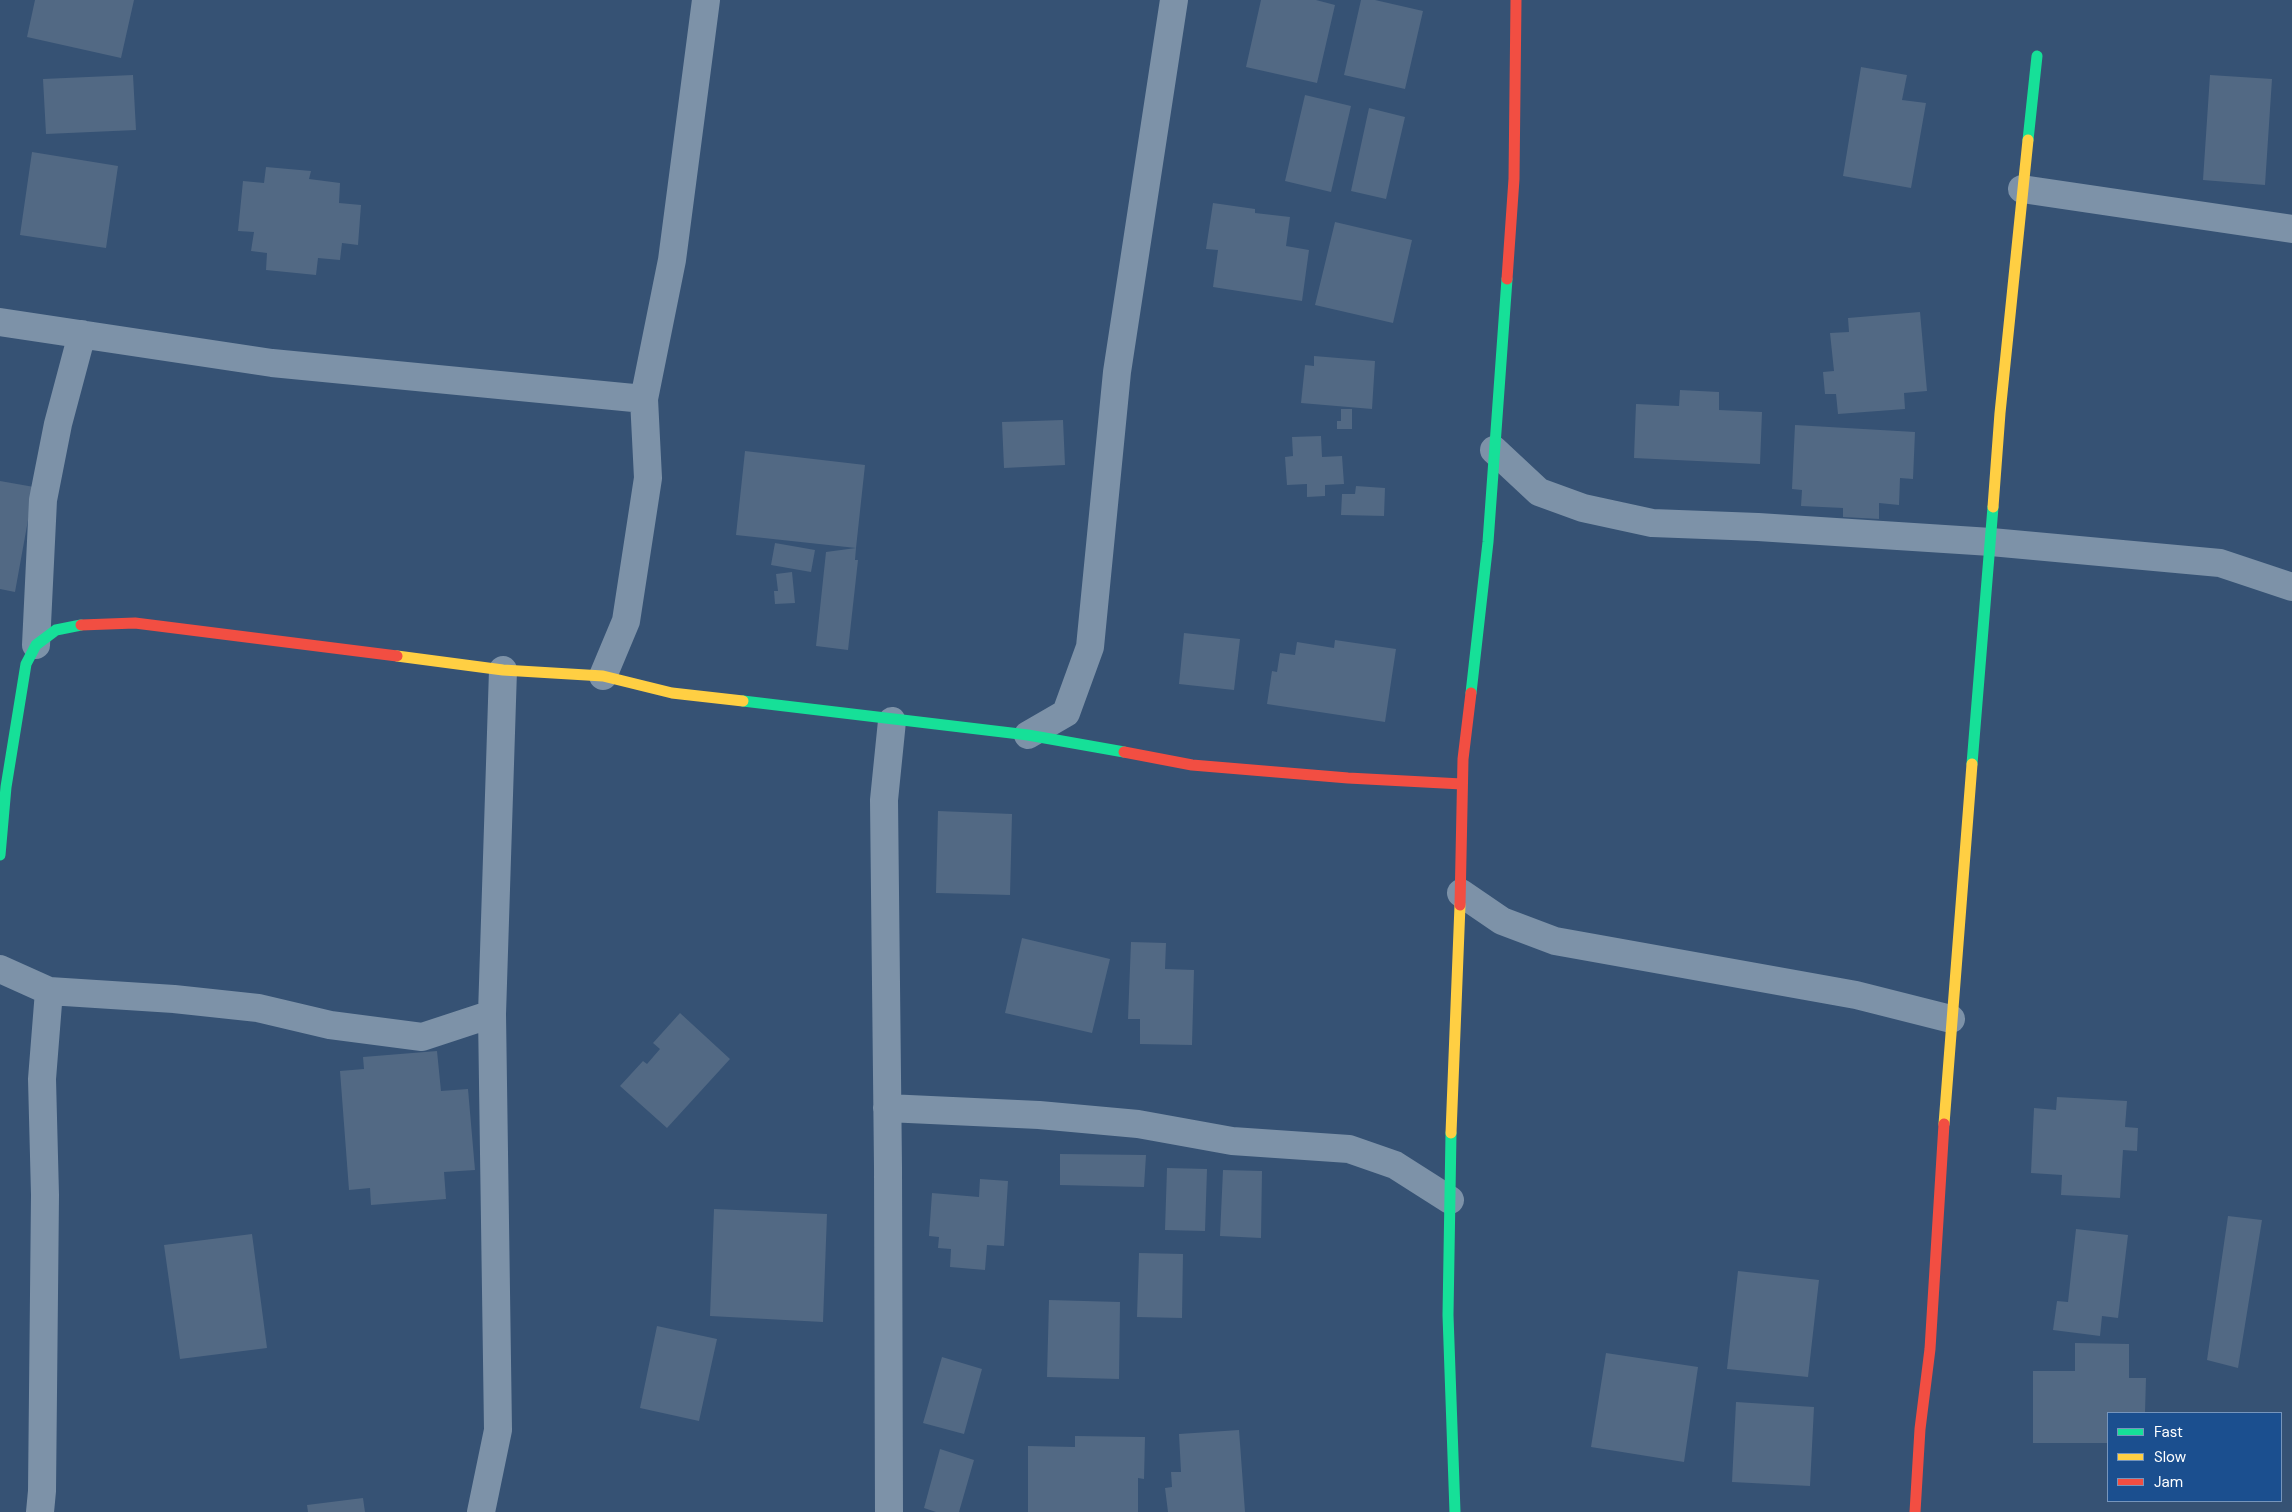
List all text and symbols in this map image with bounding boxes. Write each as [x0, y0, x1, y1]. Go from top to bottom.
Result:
legend [2107, 1412, 2282, 1502]
text: Fast [2154, 1422, 2183, 1442]
text: Slow [2154, 1447, 2186, 1467]
text: Jam [2154, 1472, 2183, 1492]

